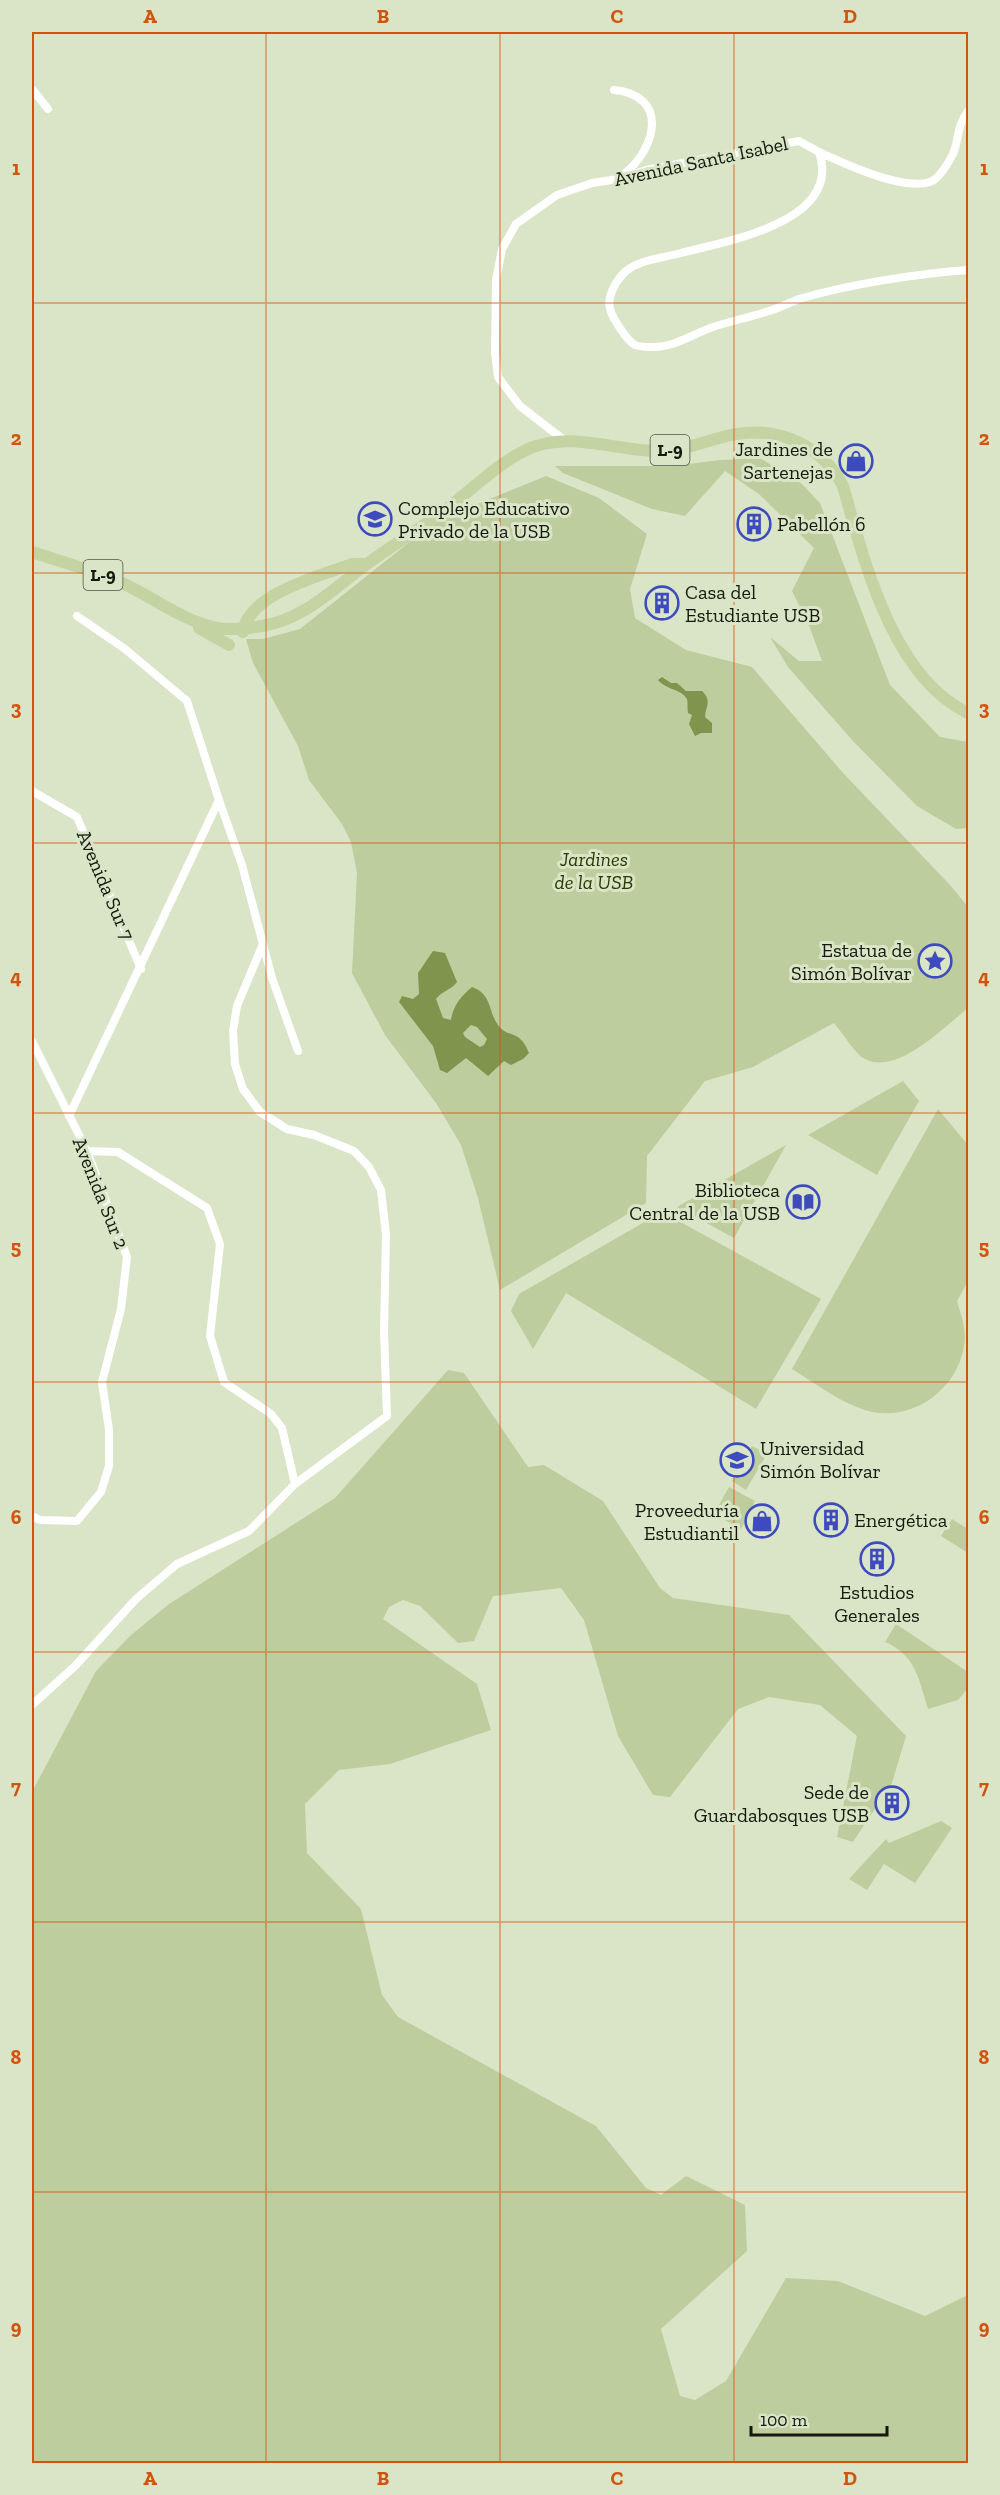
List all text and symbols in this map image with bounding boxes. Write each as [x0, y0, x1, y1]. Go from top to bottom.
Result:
text: A [143, 4, 157, 28]
text: B [377, 4, 389, 28]
text: C [611, 4, 624, 28]
text: D [843, 4, 857, 28]
street label: Avenida Santa Isabel [612, 131, 790, 191]
text: 1 [12, 156, 20, 180]
text: 1 [980, 156, 988, 180]
text: 2 [11, 426, 22, 450]
text: 2 [979, 426, 990, 450]
road number: L-9 [650, 435, 690, 465]
place label: Jardines de Sartenejas [735, 437, 833, 484]
shop icon: Jardines de Sartenejas [838, 443, 874, 479]
place label: Complejo Educativo Privado de la USB [398, 496, 570, 543]
school or university icon: Complejo Educativo Privado de la USB [357, 501, 393, 537]
building icon: Pabellón 6 [736, 506, 772, 542]
place label: Pabellón 6 [777, 512, 866, 536]
road number: L-9 [84, 560, 122, 590]
place label: Casa del Estudiante USB [685, 580, 820, 627]
building icon: Casa del Estudiante USB [644, 585, 680, 621]
text: 3 [11, 696, 22, 720]
text: 3 [979, 696, 990, 720]
street label: Avenida Sur 7 [72, 826, 140, 944]
park label: Jardines de la USB [555, 847, 633, 894]
place label: Estatua de Simón Bolívar [791, 938, 912, 985]
place icon: Estatua de Simón Bolívar [917, 943, 953, 979]
text: 4 [10, 965, 22, 989]
text: 4 [978, 965, 990, 989]
street label: Avenida Sur 2 [68, 1134, 134, 1252]
place label: Biblioteca Central de la USB [629, 1178, 780, 1225]
library icon: Biblioteca Central de la USB [785, 1184, 821, 1220]
text: 5 [11, 1235, 21, 1259]
text: 5 [979, 1235, 989, 1259]
place label: Universidad Simón Bolívar [760, 1436, 881, 1483]
school or university icon: Universidad Simón Bolívar [719, 1442, 755, 1478]
place label: Proveeduría Estudiantil [635, 1498, 739, 1545]
building icon: Energética [813, 1502, 849, 1538]
shop icon: Proveeduría Estudiantil [744, 1503, 780, 1539]
text: 6 [11, 1505, 22, 1529]
text: 6 [979, 1505, 990, 1529]
place label: Energética [854, 1508, 948, 1532]
building icon: Estudios Generales [859, 1541, 895, 1577]
place label: Estudios Generales [834, 1580, 920, 1627]
text: 7 [11, 1775, 21, 1799]
text: 7 [979, 1775, 989, 1799]
place label: Sede de Guardabosques USB [694, 1780, 869, 1827]
building icon: Sede de Guardabosques USB [874, 1785, 910, 1821]
text: 8 [11, 2045, 22, 2069]
text: 8 [979, 2045, 990, 2069]
text: 9 [11, 2315, 22, 2339]
text: 9 [979, 2315, 990, 2339]
scale bar [751, 2399, 888, 2437]
text: 100 m [760, 2409, 808, 2431]
text: A [143, 2466, 157, 2490]
text: B [377, 2466, 389, 2490]
text: C [611, 2466, 624, 2490]
text: D [843, 2466, 857, 2490]

